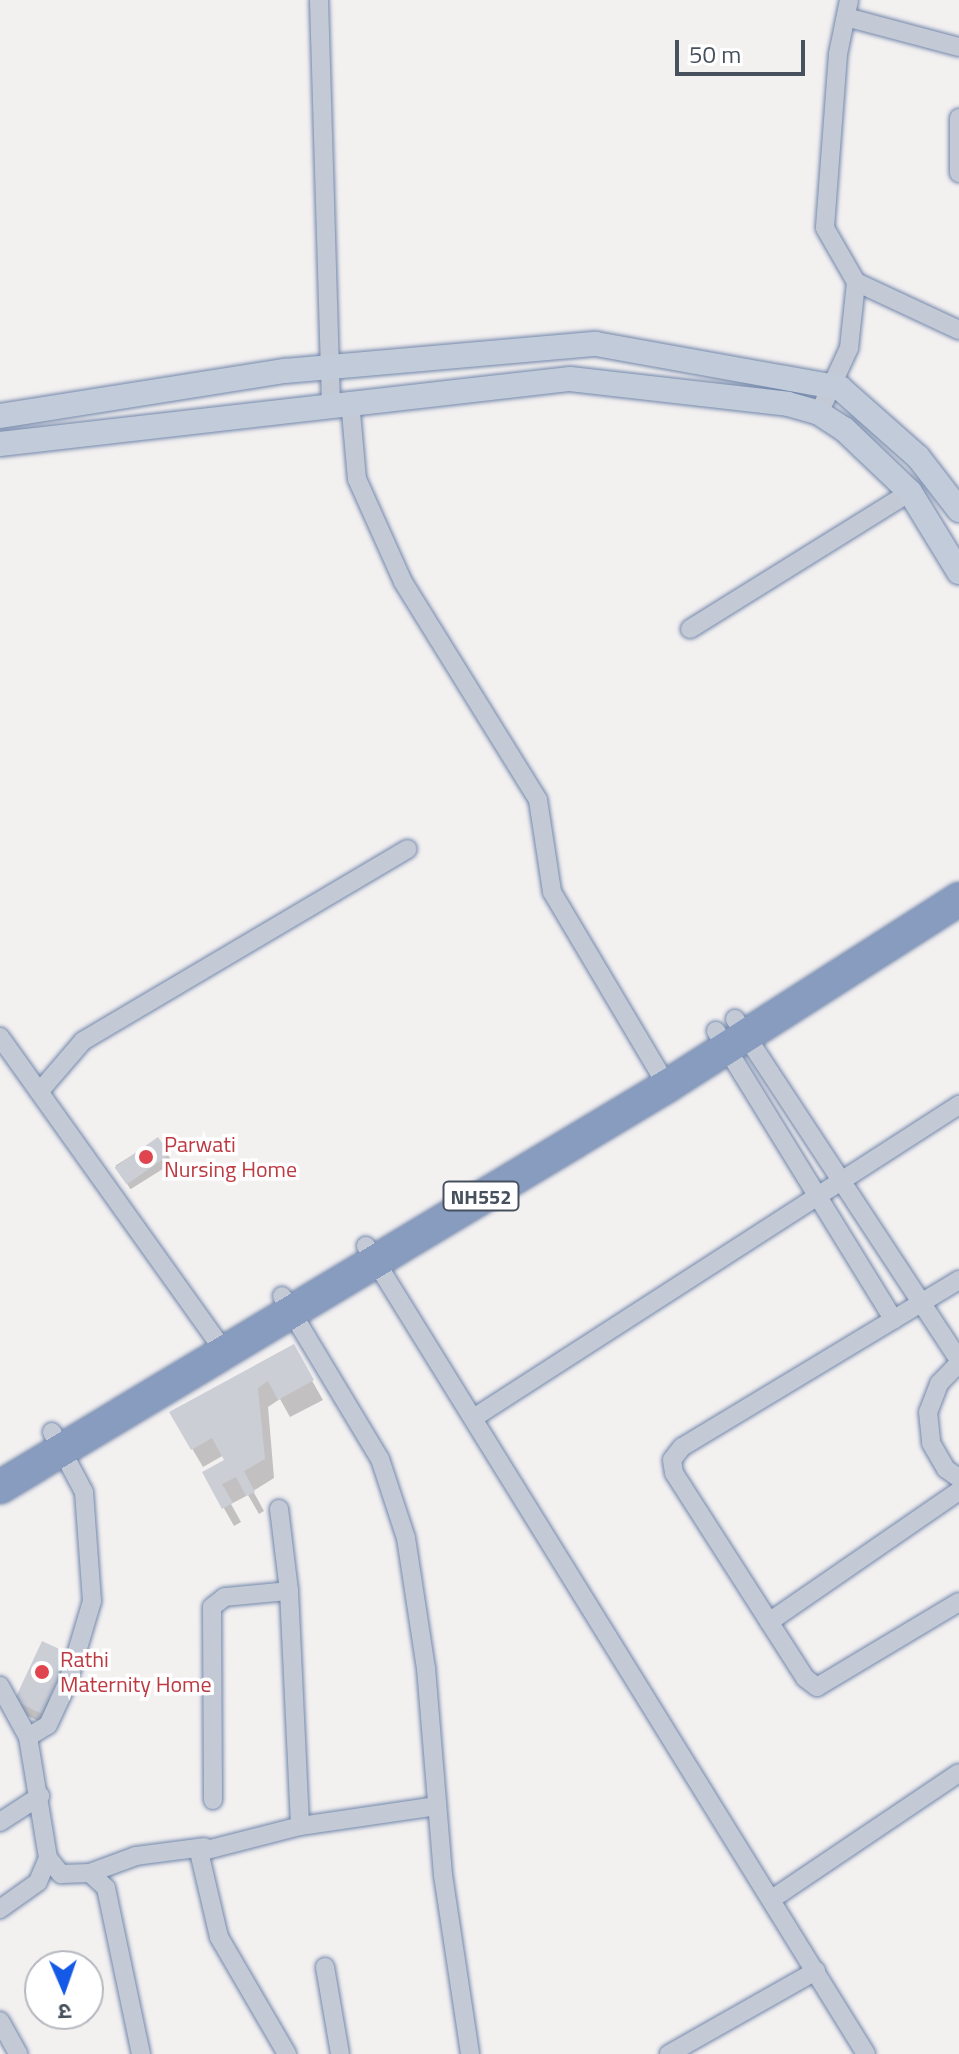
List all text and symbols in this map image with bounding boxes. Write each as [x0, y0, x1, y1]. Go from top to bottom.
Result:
scale bar [679, 24, 809, 74]
text: 50 m [689, 36, 741, 72]
place label: Parwati Nursing Home [164, 1131, 297, 1182]
marker: Parwati Nursing Home [135, 1146, 157, 1168]
road number: NH552 [441, 1180, 521, 1212]
place label: Rathi Maternity Home [60, 1646, 212, 1698]
marker: Rathi Maternity Home [31, 1661, 53, 1683]
north arrow [24, 1950, 104, 2030]
text: उ [58, 1995, 72, 2029]

